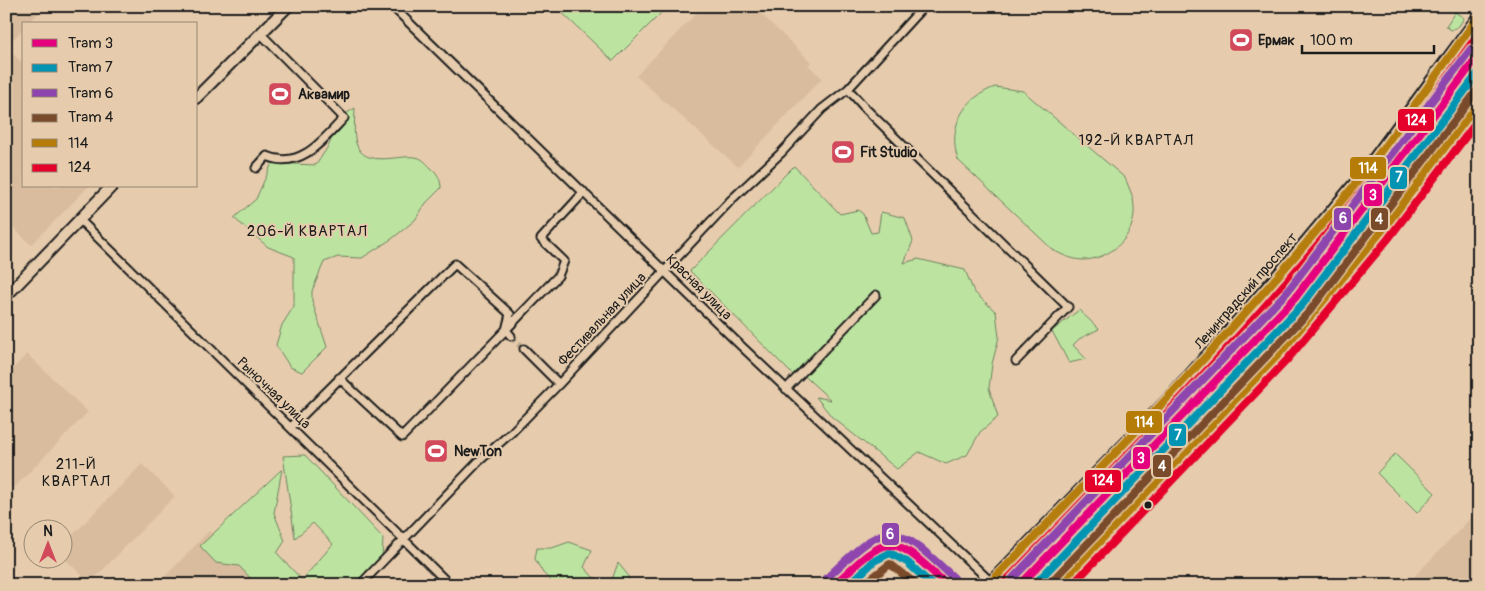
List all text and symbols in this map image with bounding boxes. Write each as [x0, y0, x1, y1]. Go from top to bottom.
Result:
legend [22, 22, 198, 188]
scale bar [1302, 22, 1435, 54]
sports icon: Ермак [1228, 27, 1254, 53]
text: 100 m [1310, 31, 1353, 50]
place label: Ермак [1258, 32, 1295, 49]
text: Tram 3 [68, 34, 113, 53]
text: Tram 7 [68, 58, 113, 77]
sports icon: Аквамир [267, 81, 293, 107]
text: Tram 6 [68, 84, 114, 103]
place label: Аквамир [298, 86, 350, 103]
text: Tram 4 [68, 108, 114, 127]
line badge: 124 [1397, 108, 1435, 132]
text: 124 [1405, 112, 1428, 129]
district label: 192-Й КВАРТАЛ [1079, 131, 1194, 150]
text: 114 [68, 134, 89, 153]
sports icon: Fit Studio [830, 139, 856, 165]
place label: Fit Studio [860, 144, 918, 161]
line badge: 114 [1349, 156, 1387, 180]
text: 124 [68, 158, 91, 177]
text: 114 [1358, 160, 1378, 177]
line badge: 7 [1389, 166, 1408, 190]
text: 7 [1395, 169, 1403, 186]
line badge: 3 [1363, 183, 1383, 207]
text: 3 [1369, 187, 1377, 204]
line badge: 6 [1333, 207, 1352, 231]
line badge: 4 [1370, 207, 1389, 231]
text: 6 [1339, 210, 1347, 227]
text: 4 [1375, 211, 1384, 228]
district label: 206-Й КВАРТАЛ [247, 222, 367, 241]
street label: Ленинградский проспект [1190, 229, 1301, 353]
street label: Красная улица [662, 250, 736, 324]
street label: Фестивальная улица [554, 269, 650, 369]
street label: Рыночная улица [234, 354, 314, 432]
line badge: 114 [1125, 410, 1163, 434]
text: 114 [1134, 414, 1154, 431]
line badge: 7 [1168, 423, 1187, 447]
text: 7 [1174, 427, 1182, 444]
sports icon: NewTon [423, 438, 449, 464]
place label: NewTon [454, 443, 502, 460]
line badge: 3 [1132, 446, 1151, 470]
text: 3 [1137, 450, 1145, 467]
line badge: 4 [1152, 454, 1172, 478]
district label: 211-Й КВАРТАЛ [42, 455, 110, 491]
text: 4 [1158, 458, 1167, 475]
line badge: 124 [1084, 469, 1122, 493]
text: 124 [1092, 472, 1115, 489]
unlabelled marker [1143, 500, 1153, 510]
north arrow [22, 518, 72, 568]
line badge: 6 [881, 522, 900, 546]
text: N [43, 523, 53, 540]
text: 6 [886, 526, 894, 543]

